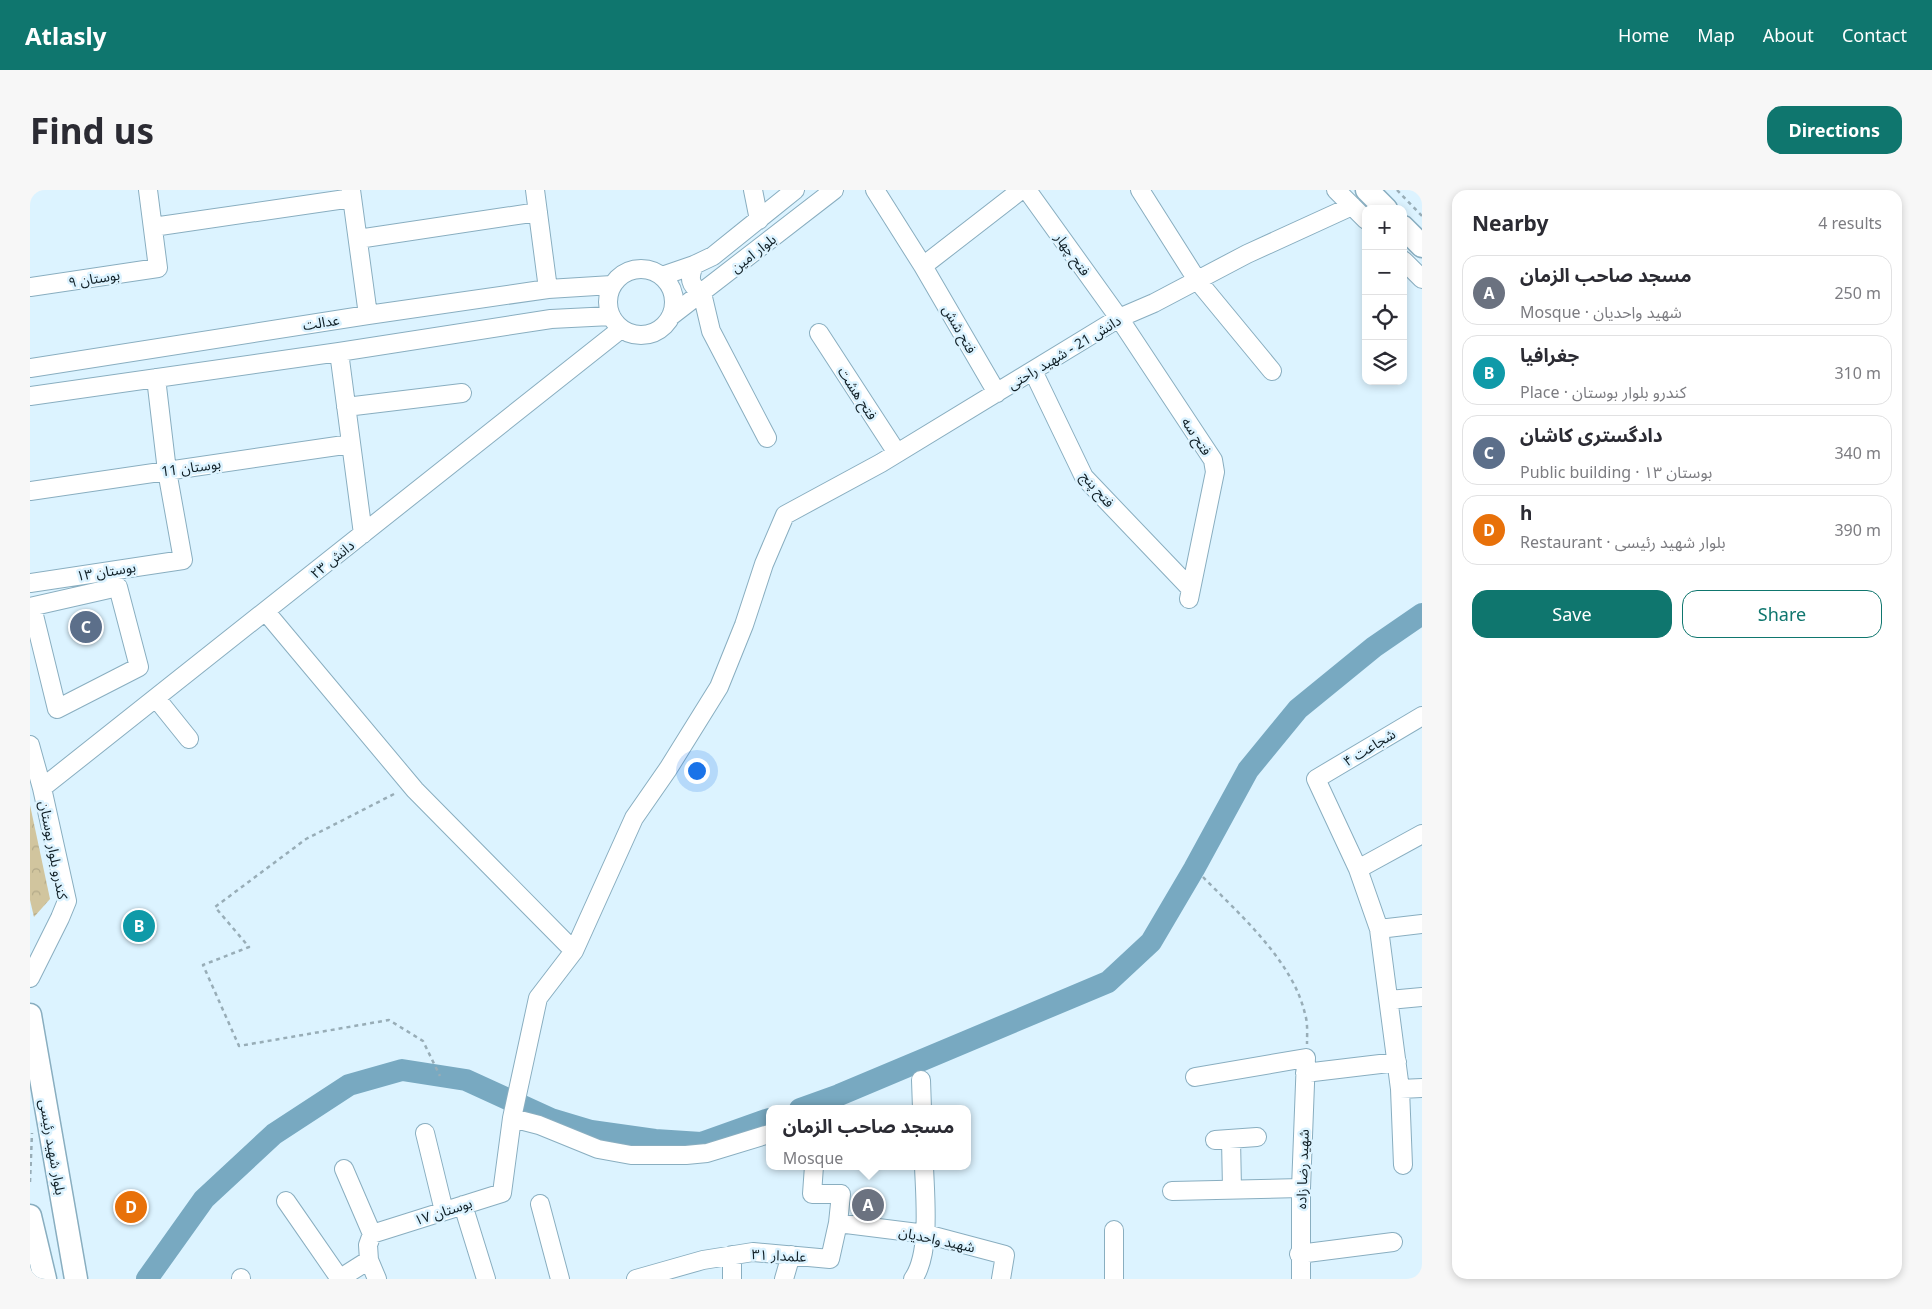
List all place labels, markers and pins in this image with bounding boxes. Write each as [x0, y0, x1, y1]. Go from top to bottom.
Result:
pin: C [70, 608, 102, 646]
pin: B [123, 907, 155, 945]
pin: A [852, 1186, 884, 1224]
pin: D [115, 1188, 147, 1226]

